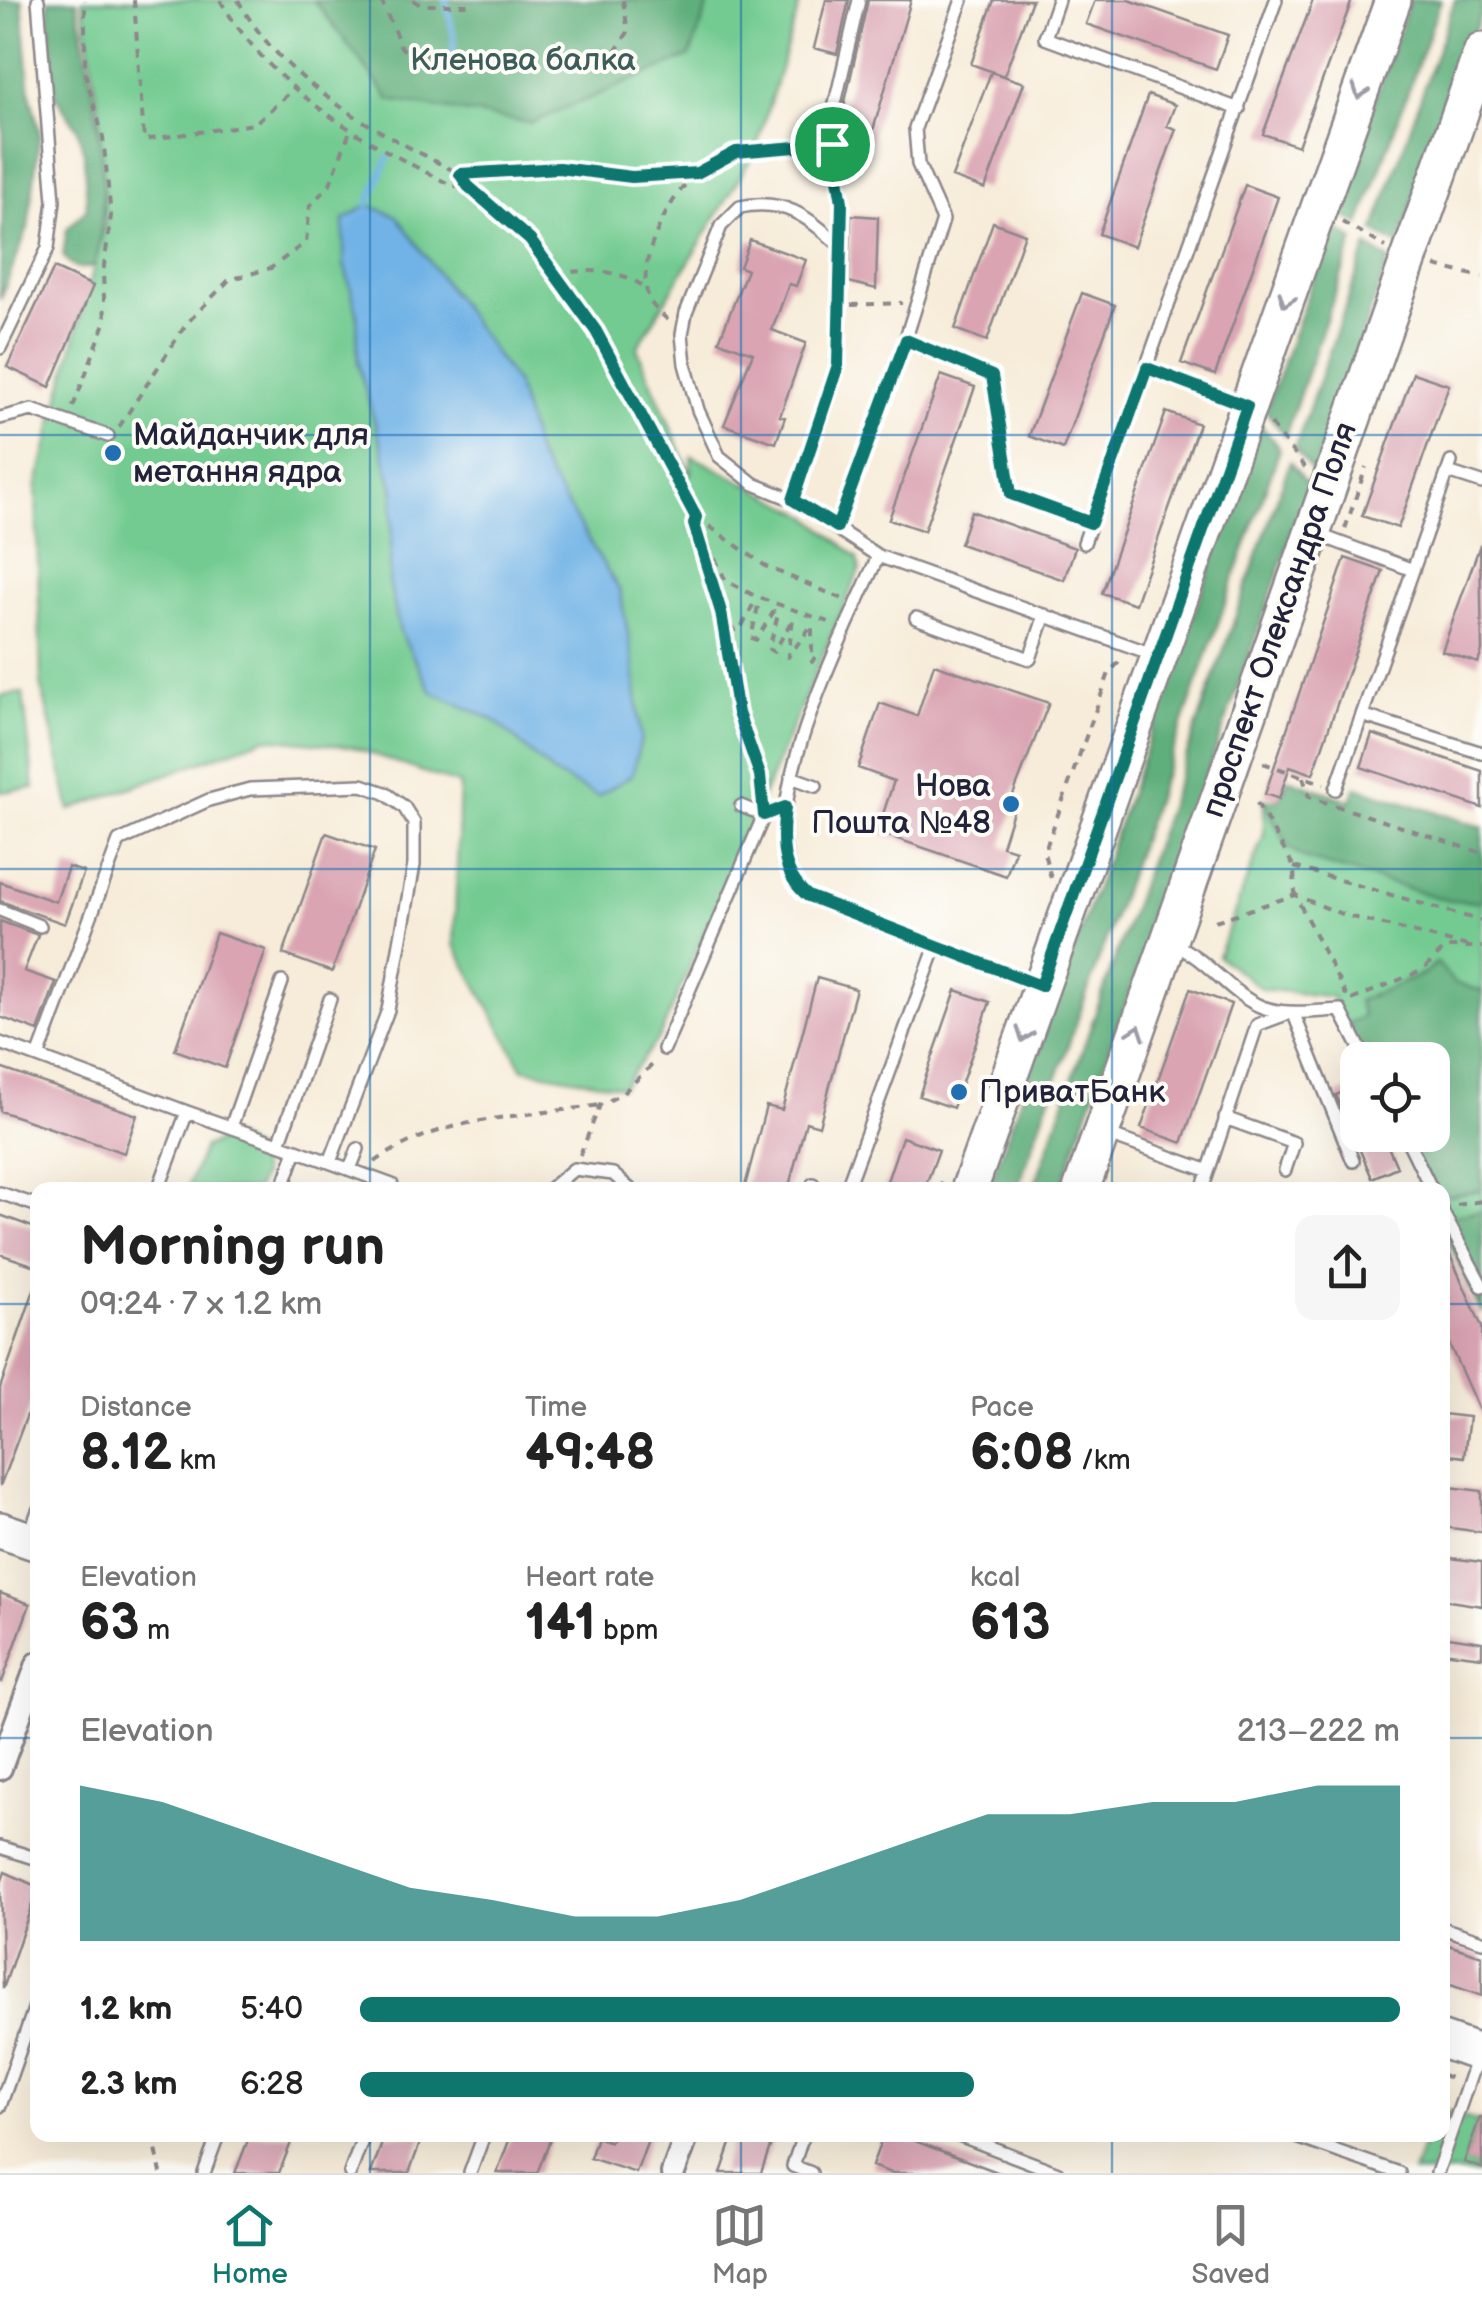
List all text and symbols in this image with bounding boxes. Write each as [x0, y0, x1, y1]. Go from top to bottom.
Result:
park label: Кленова балка [410, 41, 636, 80]
one-way arrow [1352, 82, 1372, 99]
pin [790, 102, 875, 187]
icon: arrive [805, 117, 860, 172]
one-way arrow [1277, 291, 1298, 308]
place label: Майданчик для метання ядра [133, 416, 369, 492]
street label: проспект Олександра Поля [1194, 417, 1366, 823]
marker: Майданчик для метання ядра [102, 442, 124, 464]
place label: Нова Пошта №48 [811, 767, 991, 843]
marker: Нова Пошта №48 [1000, 793, 1022, 815]
one-way arrow [1015, 1025, 1036, 1042]
one-way arrow [1125, 1025, 1146, 1042]
map controls [1340, 1042, 1450, 1152]
button: locate [1340, 1042, 1450, 1152]
place label: ПриватБанк [979, 1073, 1166, 1112]
marker: ПриватБанк [948, 1081, 970, 1103]
text: Morning run [80, 1214, 385, 1281]
button: share [1295, 1215, 1400, 1320]
text: 09:24 · 7 × 1.2 km [80, 1285, 322, 1324]
text: Distance [80, 1391, 192, 1424]
text: Time [525, 1391, 587, 1424]
text: Pace [970, 1391, 1034, 1424]
text: 8.12 [80, 1424, 172, 1484]
text: 49:48 [525, 1424, 655, 1484]
text: 6:08 [970, 1424, 1074, 1484]
text: km [172, 1444, 217, 1477]
text: /km [1074, 1444, 1131, 1477]
text: Elevation [80, 1561, 197, 1594]
text: Heart rate [525, 1561, 654, 1594]
text: kcal [970, 1561, 1020, 1594]
text: 63 [80, 1594, 140, 1654]
text: 141 [525, 1594, 596, 1654]
text: 613 [970, 1594, 1051, 1654]
text: m [140, 1614, 170, 1647]
text: bpm [596, 1614, 658, 1647]
text: Elevation [80, 1712, 213, 1751]
text: 213–222 m [1237, 1712, 1400, 1751]
text: 1.2 km [80, 1990, 172, 2029]
text: 5:40 [240, 1990, 303, 2029]
text: 2.3 km [80, 2065, 178, 2104]
text: 6:28 [240, 2065, 304, 2104]
tab: Home [212, 2198, 288, 2291]
tab: Map [712, 2198, 768, 2291]
tab: Saved [1192, 2198, 1270, 2291]

